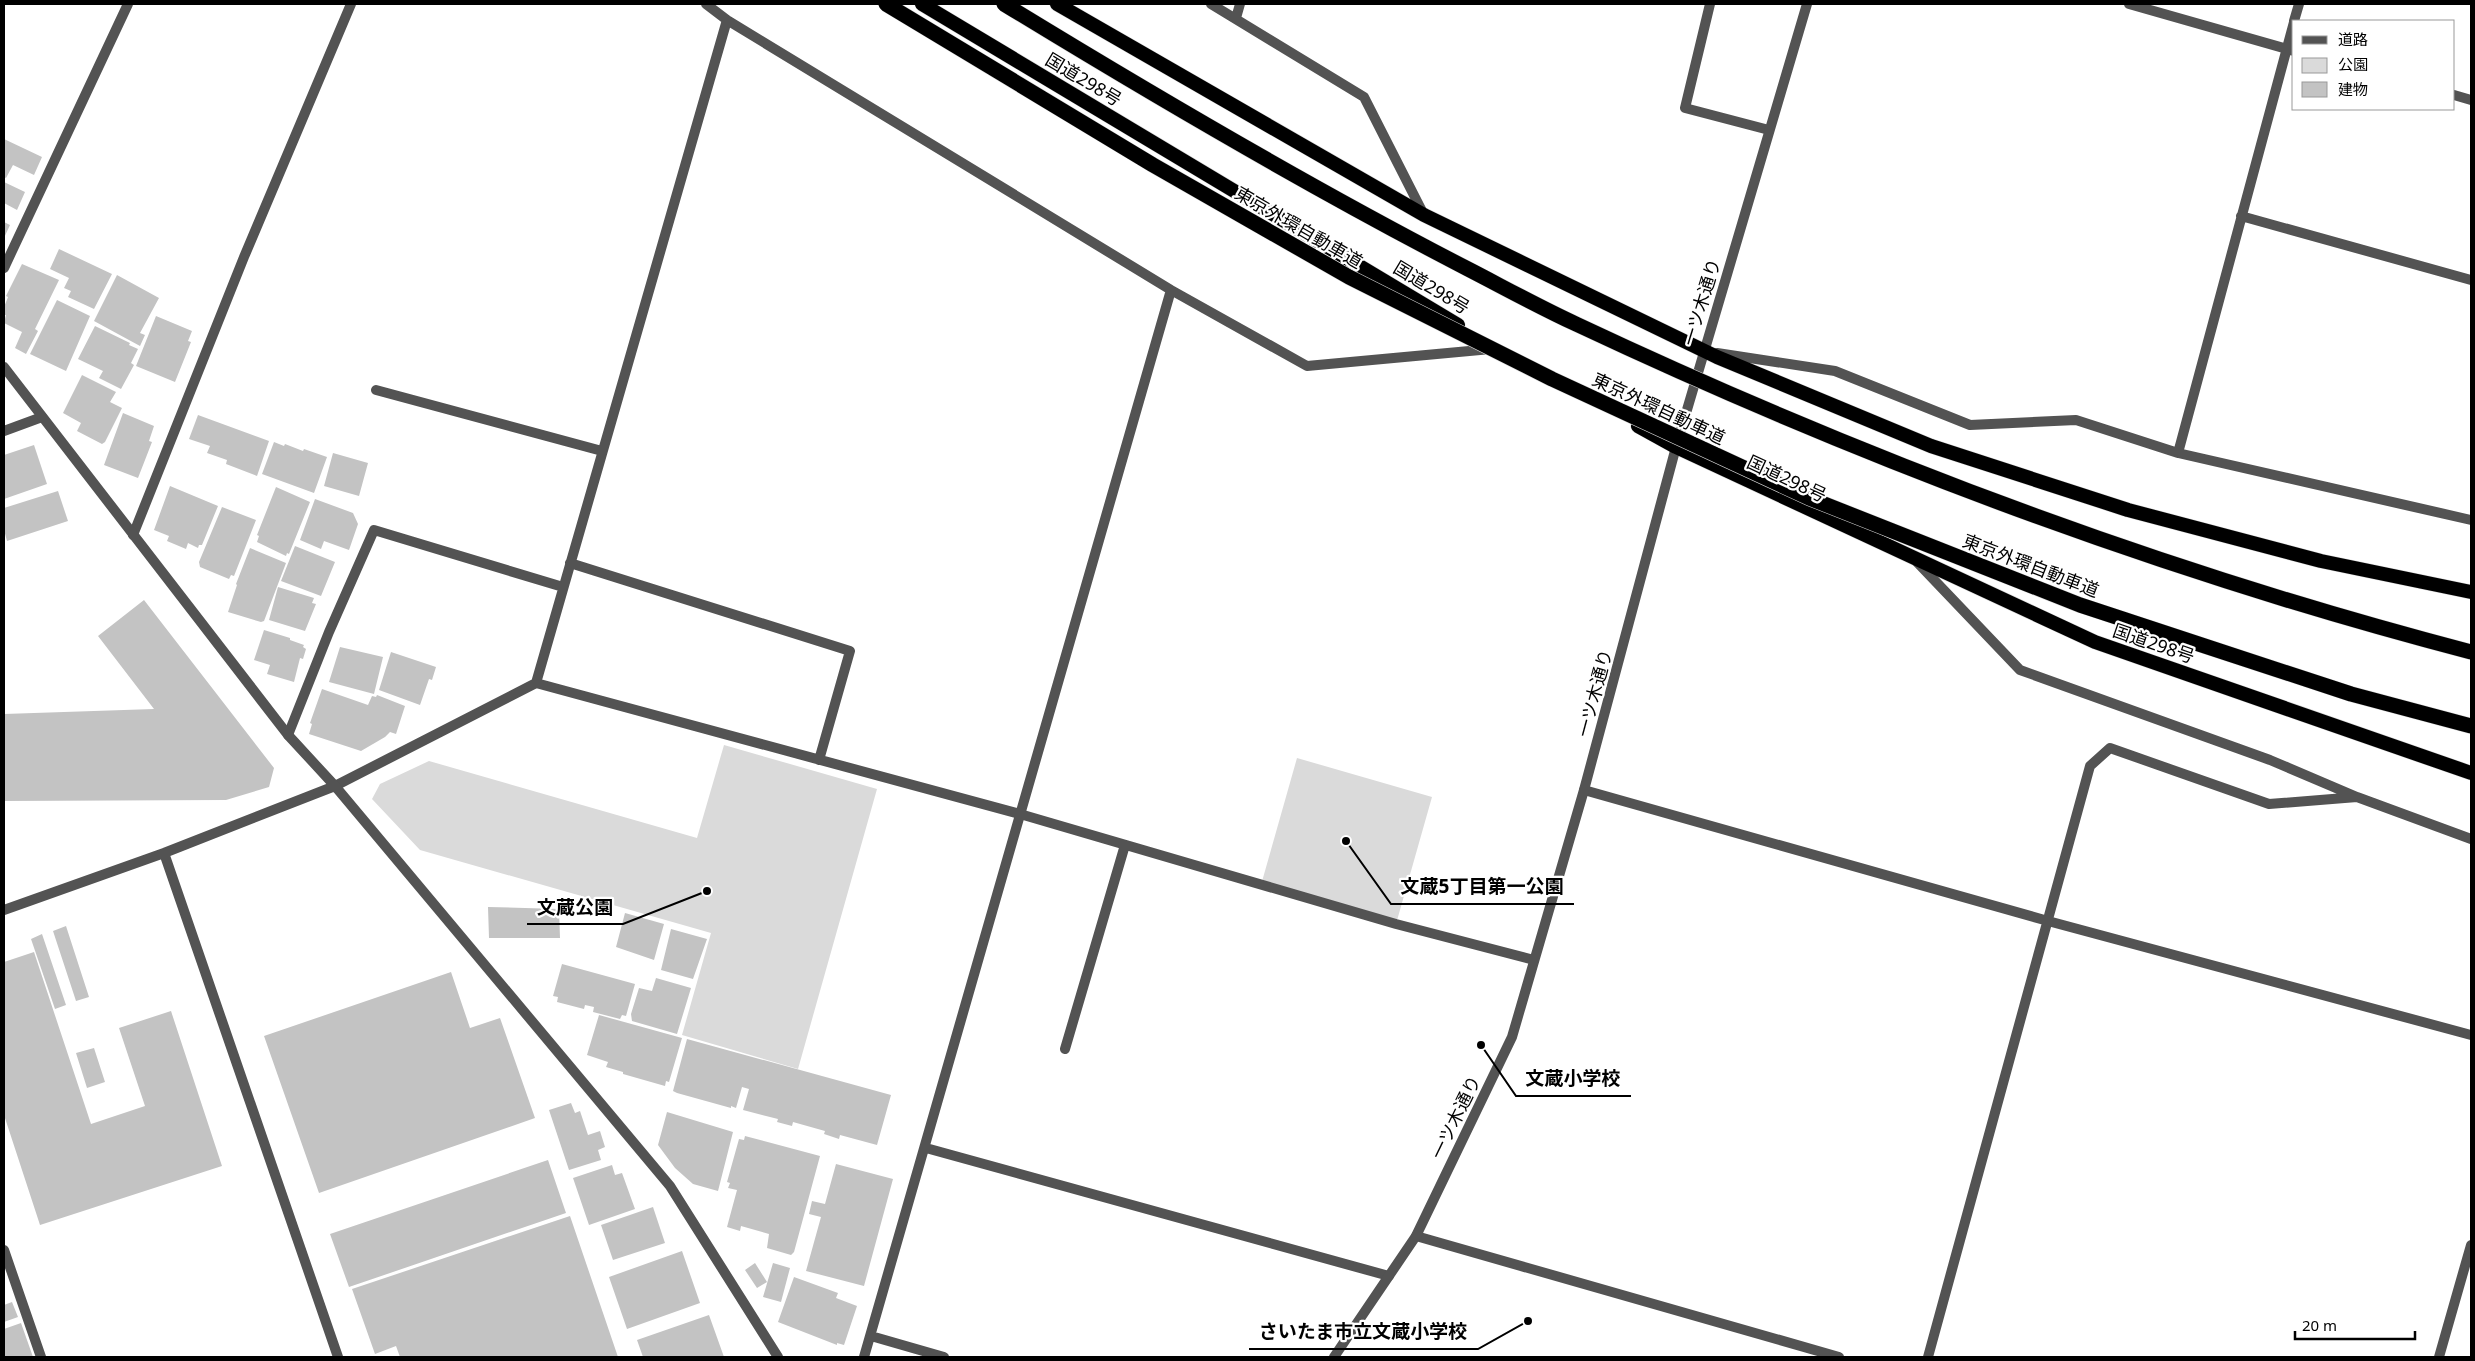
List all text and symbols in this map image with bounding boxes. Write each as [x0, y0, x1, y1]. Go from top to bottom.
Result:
legend [2292, 20, 2455, 110]
text: 道路 [2338, 29, 2368, 49]
street label: 国道298号 [1041, 47, 1127, 111]
text: 公園 [2338, 54, 2368, 74]
text: 建物 [2338, 79, 2368, 99]
street label: 東京外環自動車道 [1231, 181, 1367, 273]
street label: 国道298号 [1389, 255, 1475, 319]
street label: 一ツ木通り [1676, 255, 1726, 349]
street label: 東京外環自動車道 [1589, 367, 1729, 449]
street label: 国道298号 [1743, 449, 1831, 507]
street label: 東京外環自動車道 [1959, 528, 2103, 602]
street label: 国道298号 [2110, 618, 2198, 668]
street label: 一ツ木通り [1571, 646, 1617, 740]
callout: 文蔵5丁目第一公園 [1391, 870, 1574, 904]
text: 文蔵5丁目第一公園 [1401, 873, 1563, 899]
callout: 文蔵公園 [527, 890, 623, 924]
text: 文蔵公園 [537, 894, 613, 920]
callout: 文蔵小学校 [1516, 1062, 1631, 1096]
text: 文蔵小学校 [1525, 1065, 1621, 1091]
street label: 一ツ木通り [1424, 1071, 1486, 1163]
scale bar [2295, 1308, 2415, 1340]
callout: さいたま市立文蔵小学校 [1249, 1315, 1478, 1349]
text: 20 m [2302, 1315, 2337, 1335]
text: さいたま市立文蔵小学校 [1259, 1318, 1467, 1344]

